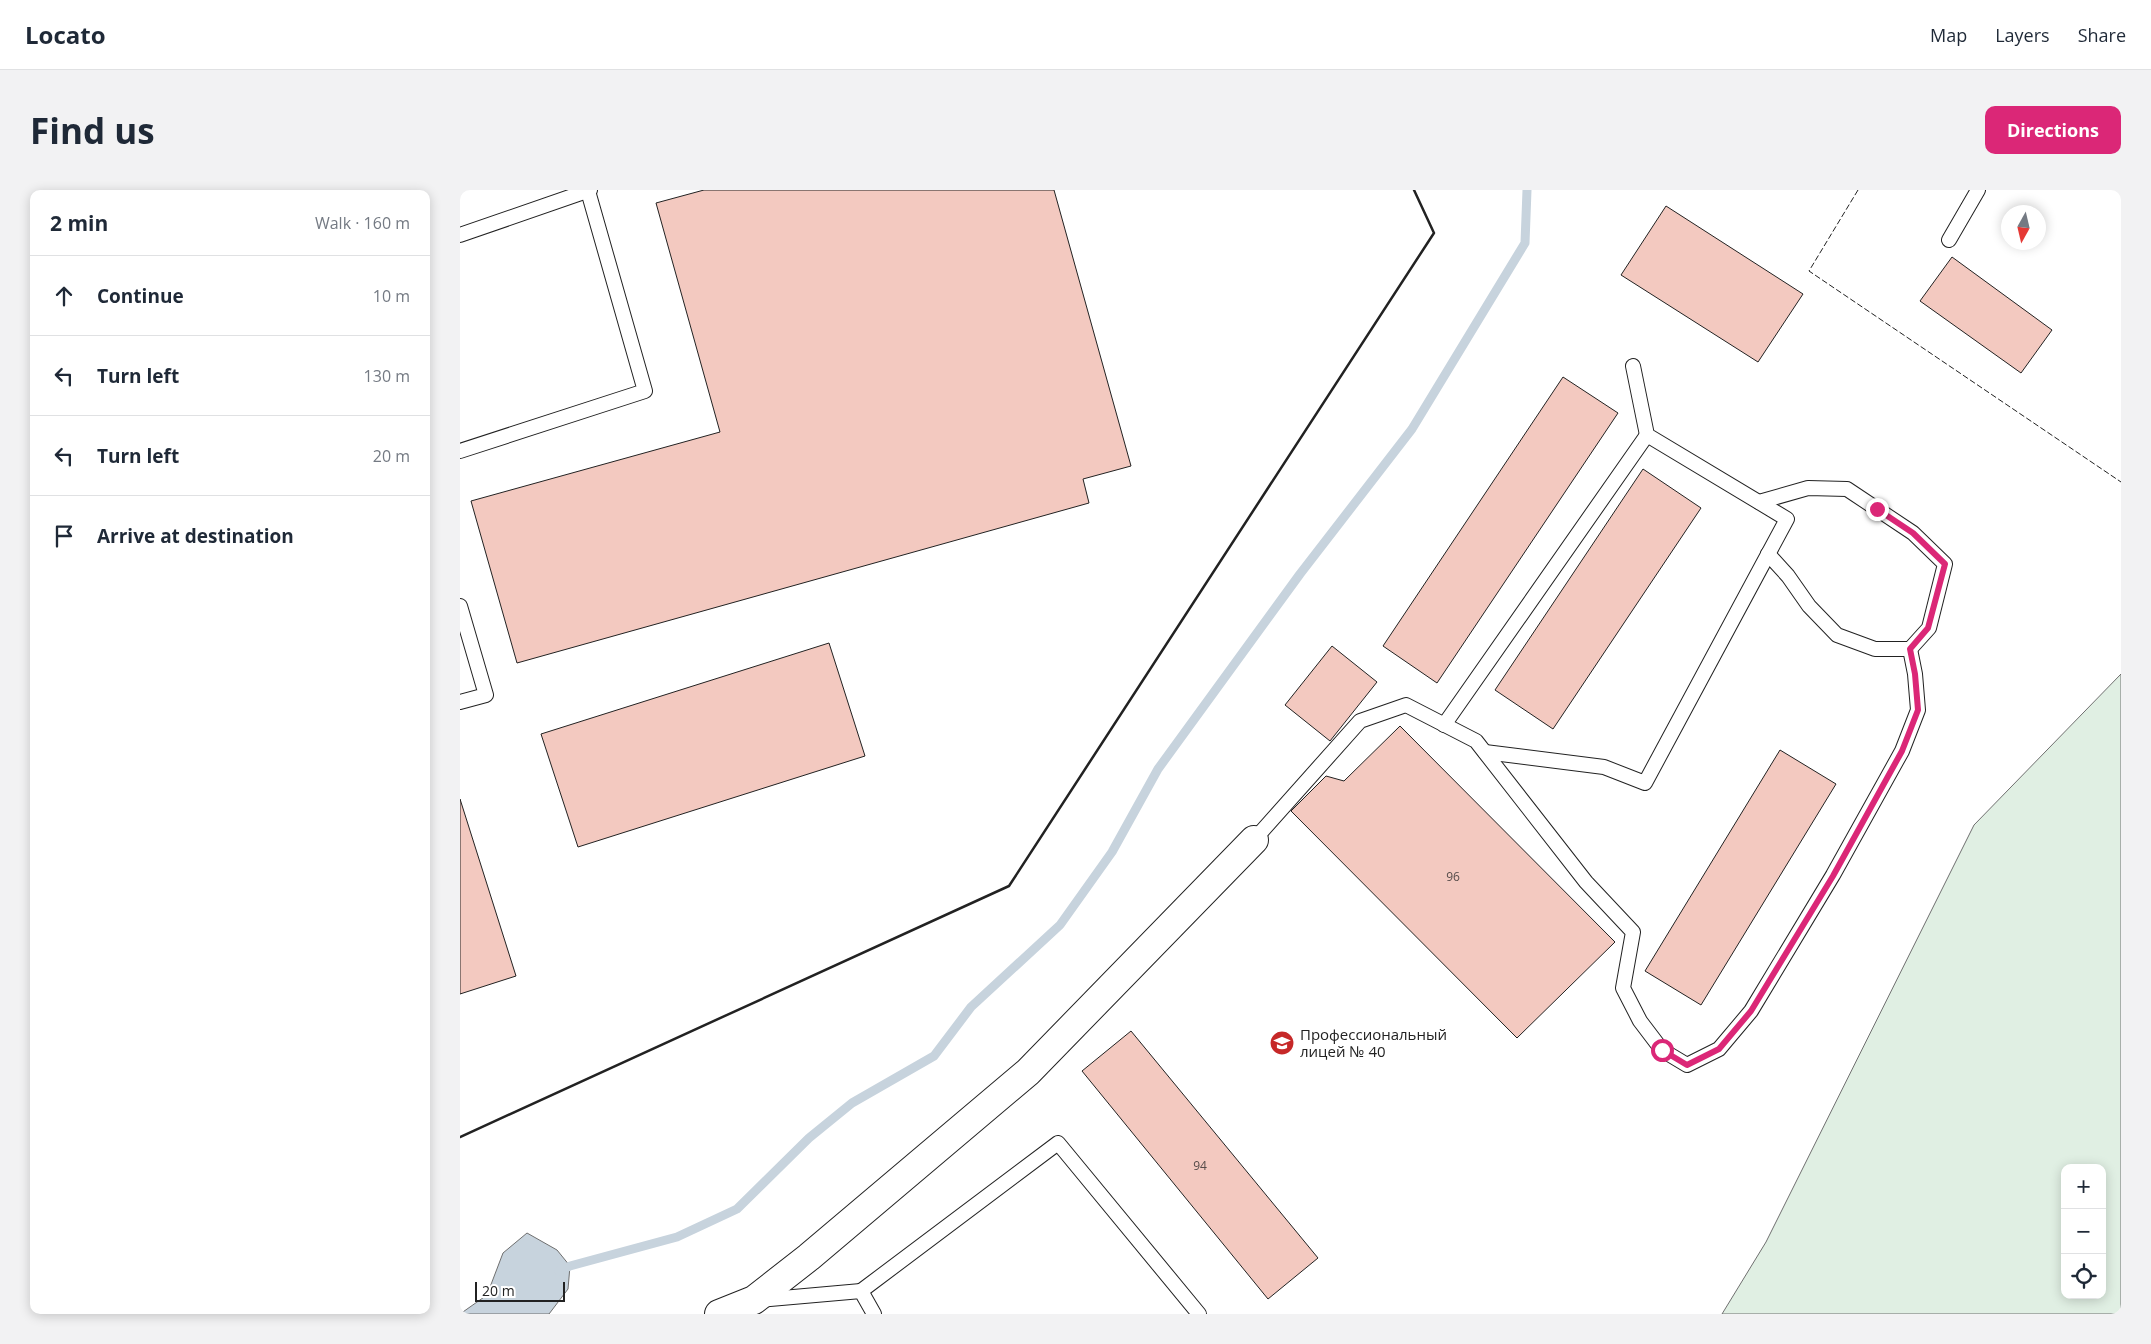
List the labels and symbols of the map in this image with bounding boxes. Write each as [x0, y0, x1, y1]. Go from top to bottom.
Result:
north arrow [2001, 205, 2046, 250]
route end [1866, 498, 1889, 521]
house number: 96 [1446, 868, 1460, 885]
place label: Профессиональный лицей № 40 [1300, 1024, 1447, 1061]
school or university icon: Профессиональный лицей № 40 [1269, 1030, 1295, 1056]
route start [1651, 1039, 1674, 1062]
house number: 94 [1193, 1157, 1207, 1174]
scale bar [475, 1279, 565, 1302]

